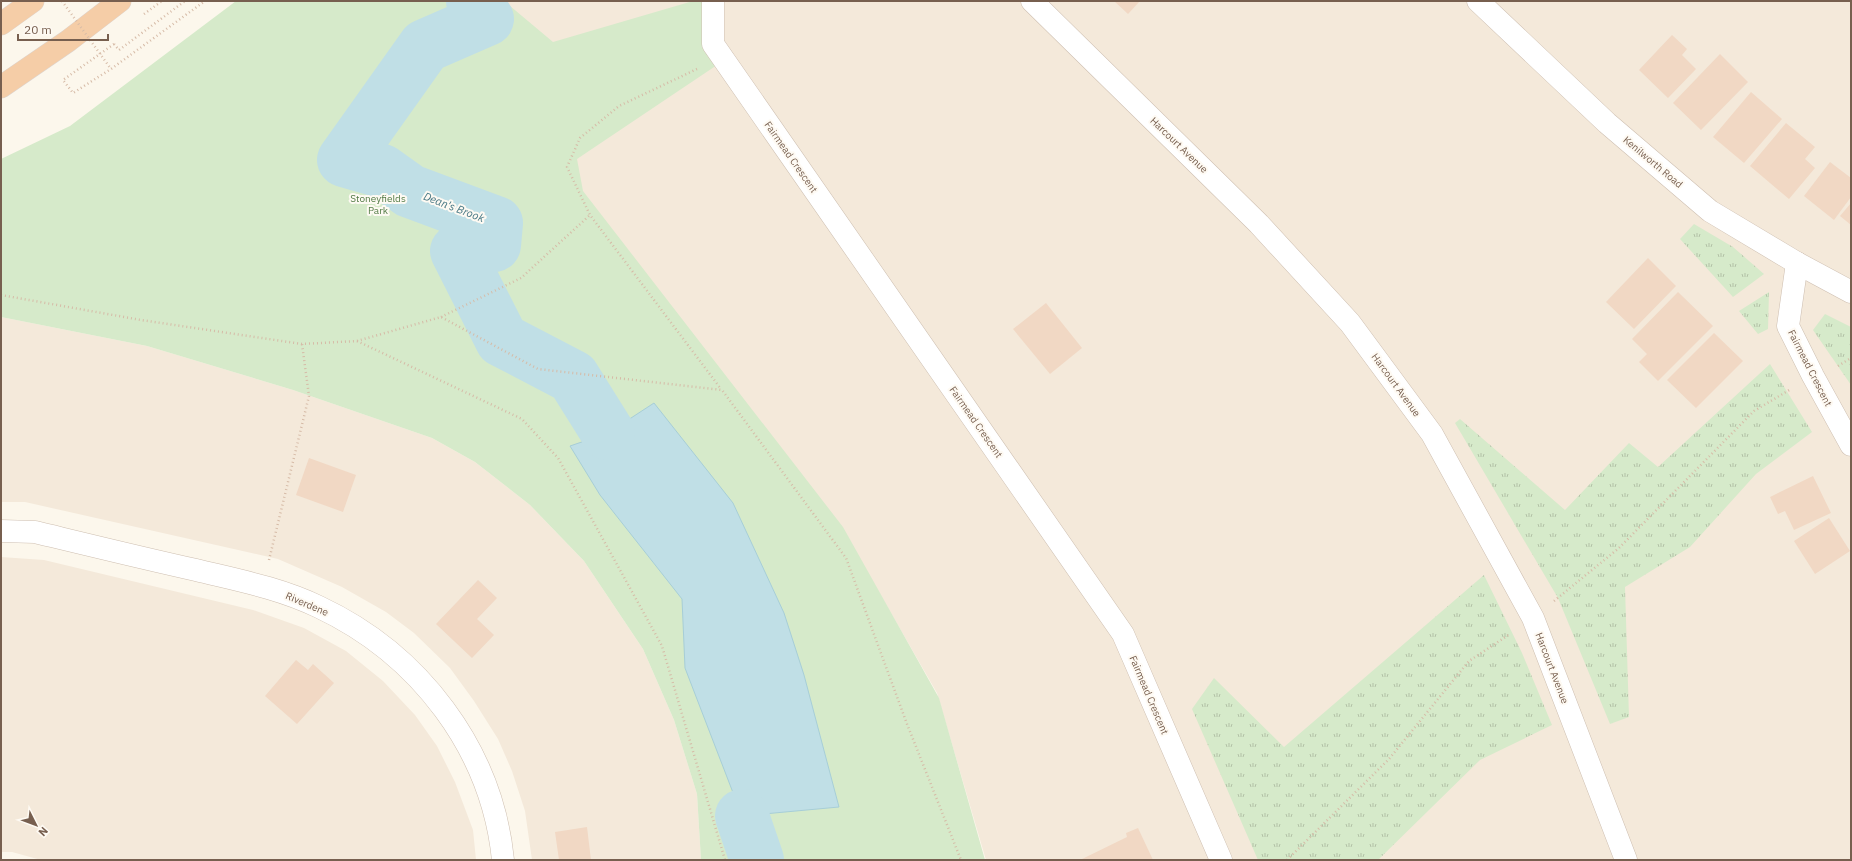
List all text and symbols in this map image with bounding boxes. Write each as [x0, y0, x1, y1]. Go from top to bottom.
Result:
scale bar [18, 16, 108, 42]
text: 20 m [24, 22, 52, 37]
street label: Harcourt Avenue [1147, 114, 1211, 176]
street label: Fairmead Crescent [762, 119, 821, 196]
street label: Kenilworth Road [1621, 133, 1685, 191]
water label: Dean's Brook [422, 189, 487, 225]
park label: Stoneyfields Park [350, 192, 406, 217]
street label: Fairmead Crescent [1785, 328, 1835, 409]
street label: Harcourt Avenue [1369, 351, 1424, 420]
street label: Fairmead Crescent [947, 384, 1006, 461]
street label: Riverdene [284, 589, 331, 619]
street label: Harcourt Avenue [1532, 631, 1572, 706]
street label: Fairmead Crescent [1127, 654, 1172, 737]
north arrow [16, 805, 56, 845]
text: N [36, 824, 51, 839]

